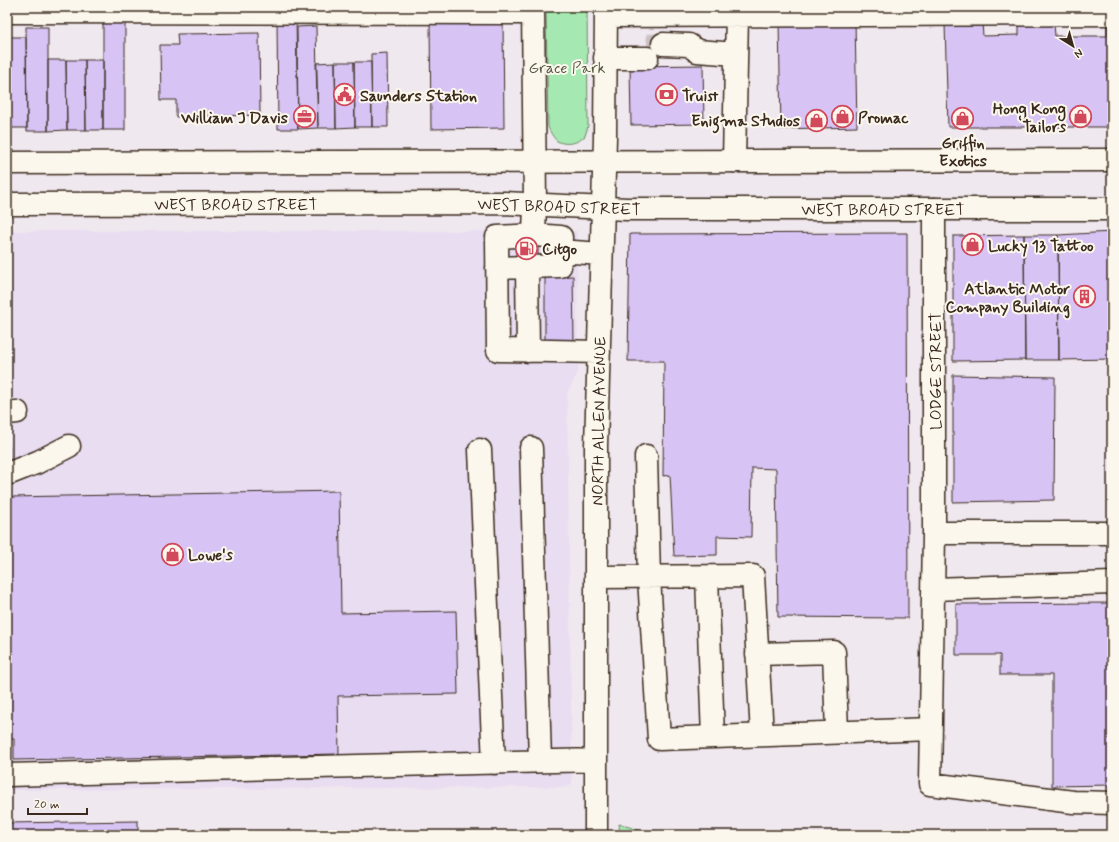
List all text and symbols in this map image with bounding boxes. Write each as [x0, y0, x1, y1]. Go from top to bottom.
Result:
north arrow [1053, 26, 1093, 66]
text: N [1071, 45, 1086, 61]
park label: Grace Park [529, 58, 606, 79]
public building icon: Saunders Station [332, 82, 358, 108]
bank icon: Truist [653, 82, 679, 108]
place label: Saunders Station [360, 86, 477, 107]
place label: Truist [682, 86, 719, 107]
place label: Hong Kong Tailors [993, 99, 1067, 138]
office icon: William J Davis [291, 104, 317, 130]
shop icon: Promac [829, 104, 855, 130]
shop icon: Hong Kong Tailors [1068, 104, 1094, 130]
shop icon: Griffin Exotics [950, 105, 976, 131]
shop icon: Enigma Studios [803, 107, 829, 133]
place label: William J Davis [180, 108, 288, 129]
place label: Promac [858, 108, 909, 129]
place label: Enigma Studios [691, 111, 800, 134]
place label: Griffin Exotics [939, 133, 987, 172]
street label: WEST BROAD STREET [477, 194, 641, 221]
street label: WEST BROAD STREET [154, 195, 318, 216]
street label: WEST BROAD STREET [801, 200, 965, 221]
shop icon: Lucky 13 Tattoo [959, 232, 985, 258]
fuel station icon: Citgo [514, 235, 540, 261]
place label: Lucky 13 Tattoo [988, 236, 1094, 257]
place label: Citgo [542, 239, 577, 262]
place label: Atlantic Motor Company Building [945, 279, 1070, 319]
building icon: Atlantic Motor Company Building [1072, 284, 1098, 310]
street label: LODGE STREET [926, 312, 947, 430]
street label: NORTH ALLEN AVENUE [588, 336, 611, 506]
shop icon: Lowe's [160, 541, 186, 567]
place label: Lowe's [188, 545, 234, 566]
scale bar [28, 790, 87, 816]
text: 20 m [34, 797, 60, 813]

